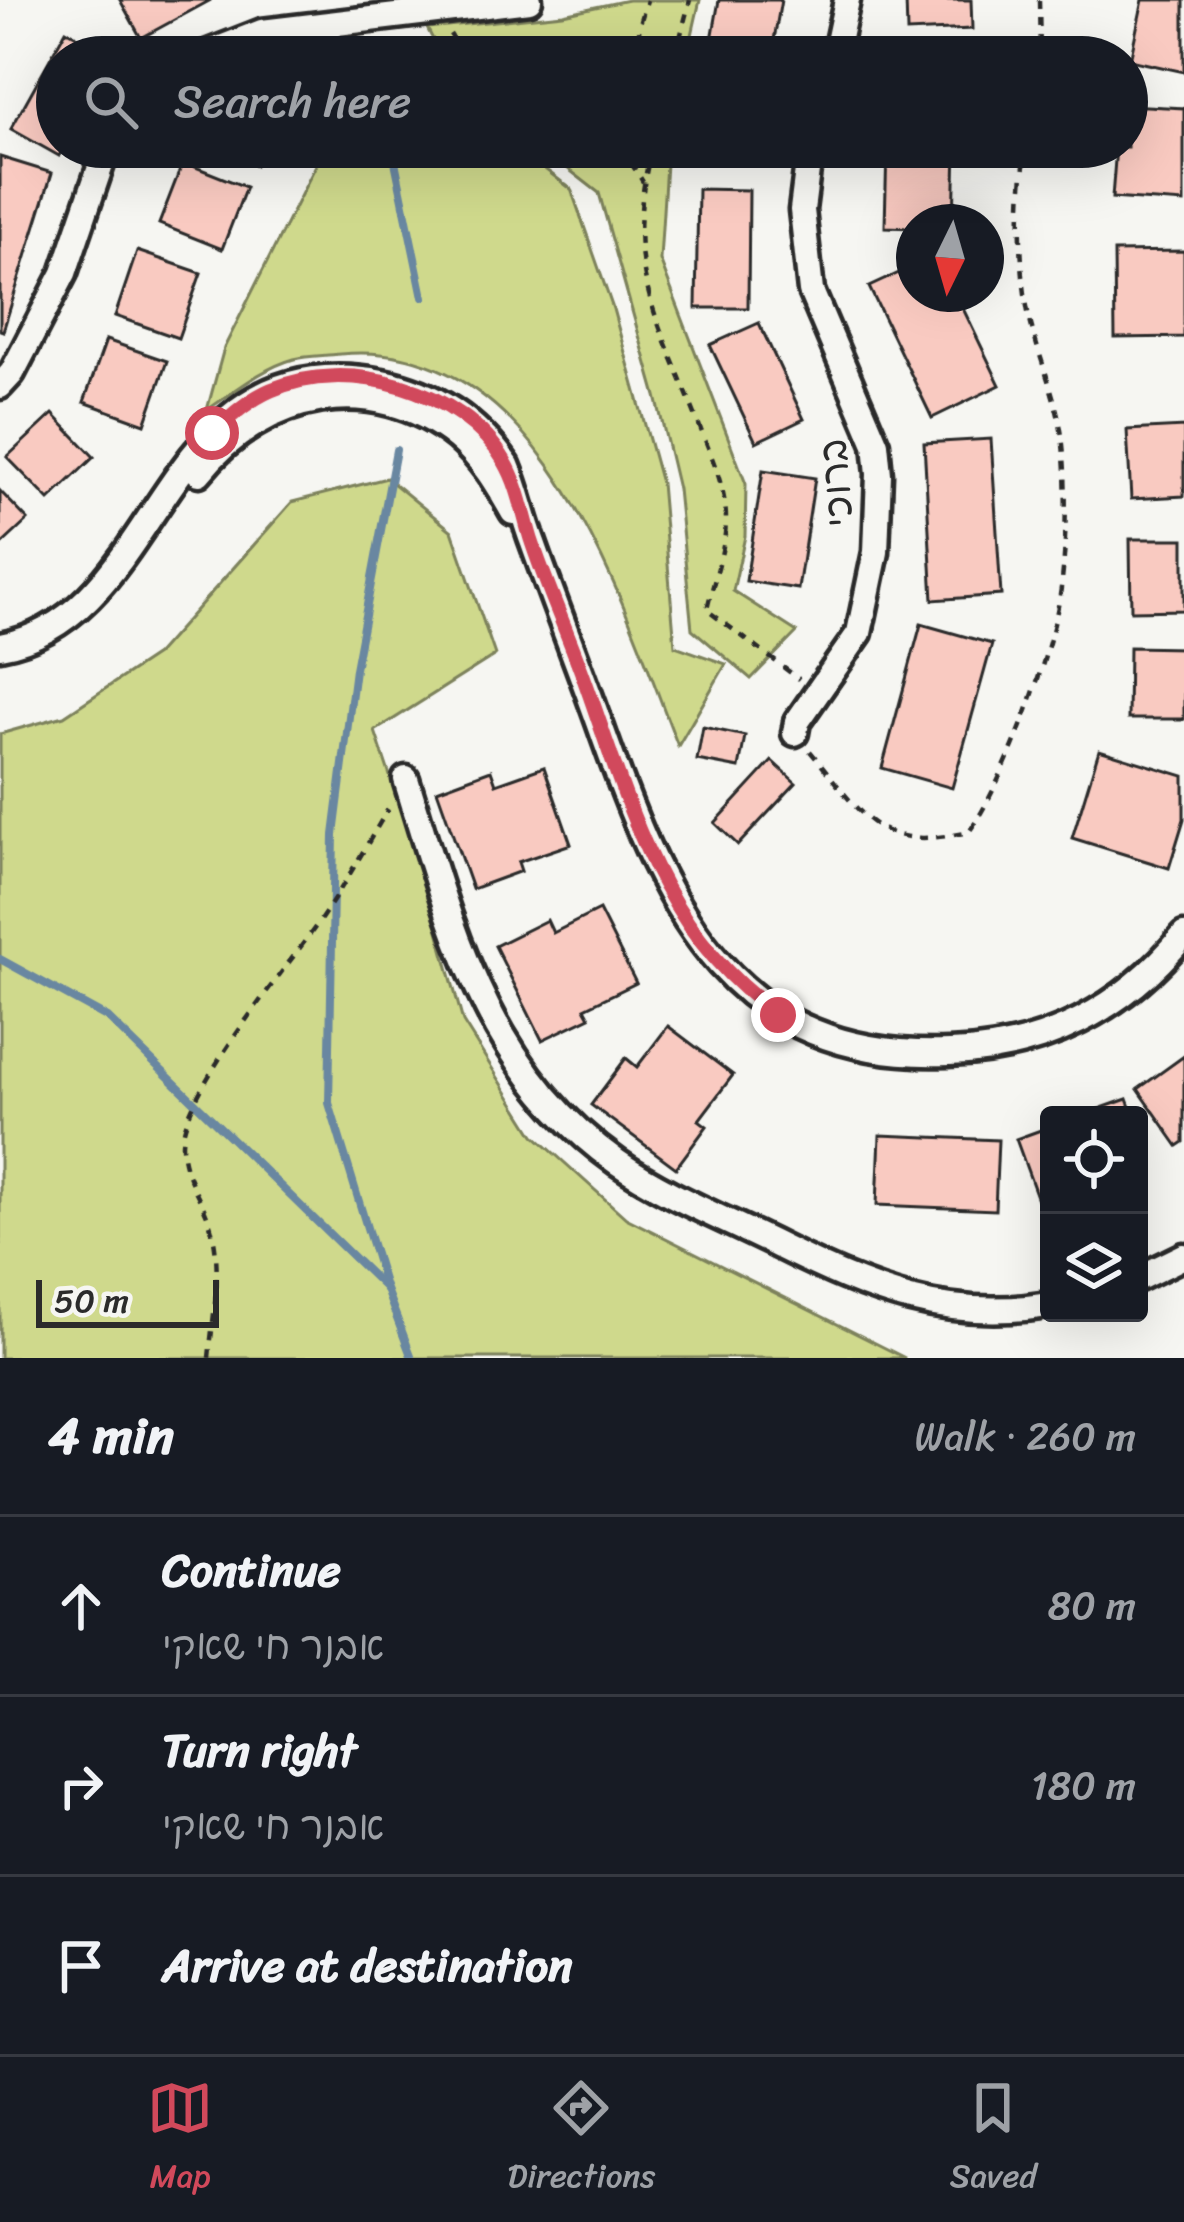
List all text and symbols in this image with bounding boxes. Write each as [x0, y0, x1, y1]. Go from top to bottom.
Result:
search box [36, 36, 1148, 168]
text: Search here [174, 62, 411, 142]
icon: search [78, 69, 144, 135]
north arrow [896, 204, 1004, 312]
route start [185, 406, 239, 460]
street label: ברוכי [797, 436, 874, 530]
route end [751, 988, 805, 1042]
map controls [1040, 1106, 1148, 1322]
button: locate [1040, 1106, 1148, 1214]
button: layers [1040, 1214, 1148, 1322]
text: 50 m [54, 1272, 129, 1330]
scale bar [36, 1274, 219, 1327]
text: 4 min [48, 1391, 174, 1481]
text: Walk · 260 m [914, 1402, 1136, 1471]
text: Continue [162, 1531, 341, 1611]
text: 80 m [1048, 1571, 1136, 1640]
icon: ahead [48, 1573, 114, 1639]
text: אבנר חי שאקי [162, 1611, 384, 1680]
text: Turn right [162, 1711, 357, 1791]
text: 180 m [1031, 1751, 1136, 1820]
icon: right [48, 1753, 114, 1819]
text: אבנר חי שאקי [162, 1791, 384, 1860]
text: Arrive at destination [162, 1926, 572, 2006]
icon: arrive [48, 1933, 114, 1999]
tab: Map [147, 2075, 213, 2205]
tab: Directions [508, 2075, 655, 2205]
tab: Saved [950, 2075, 1037, 2205]

